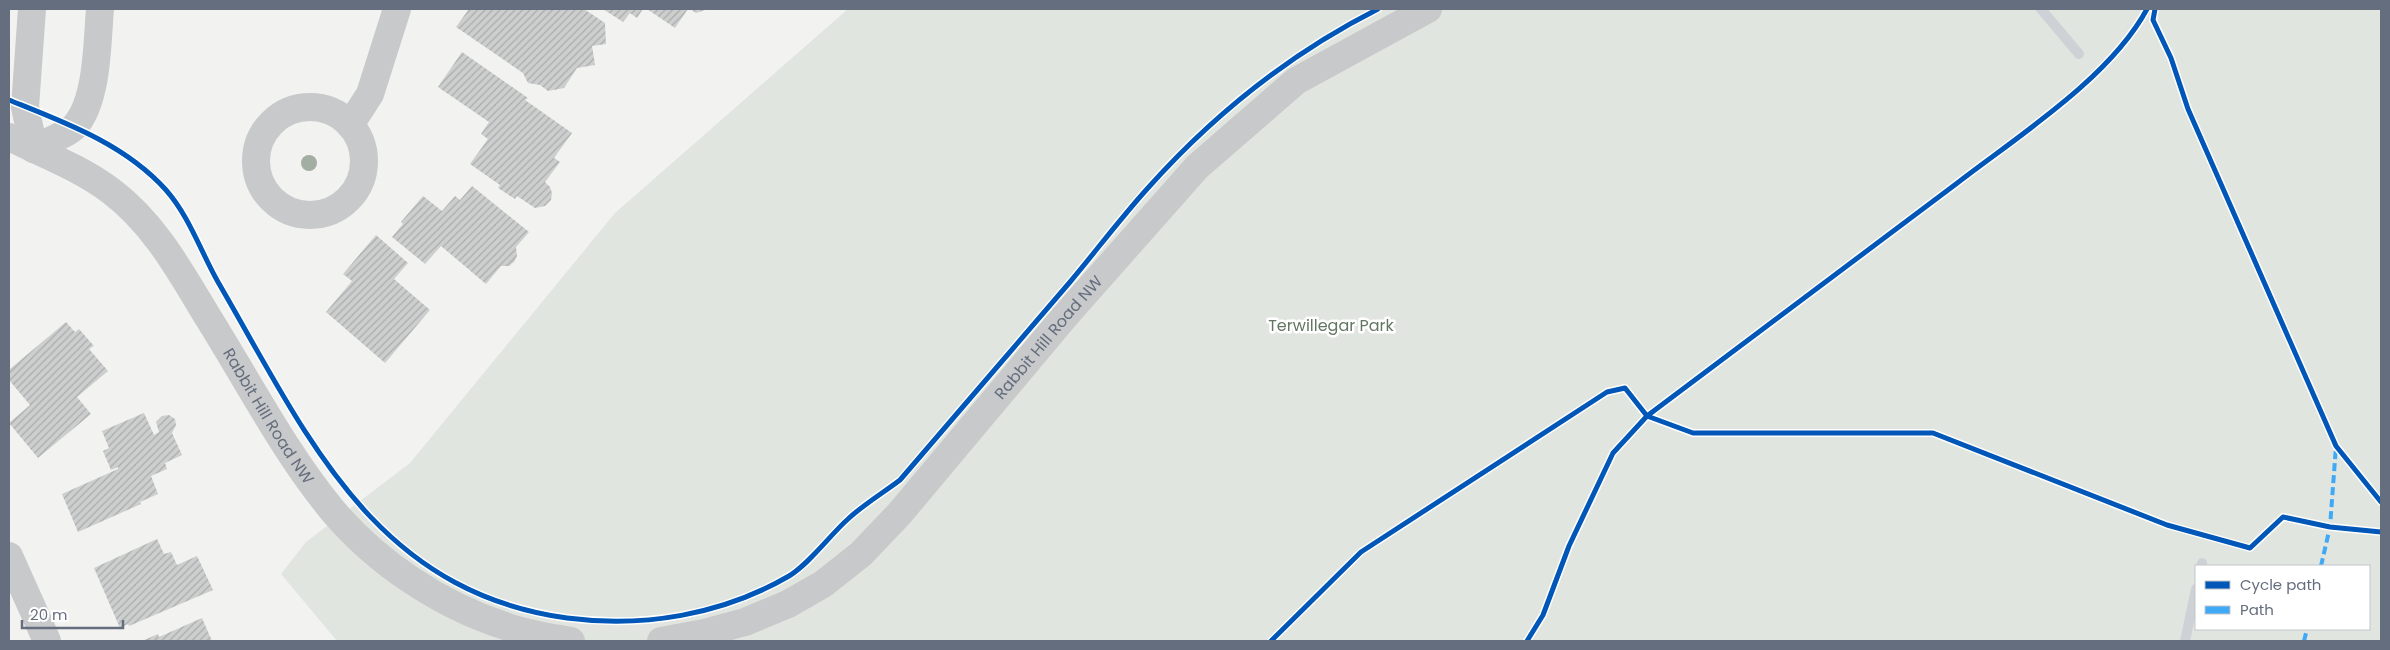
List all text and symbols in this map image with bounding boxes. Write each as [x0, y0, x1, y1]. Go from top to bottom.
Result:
street label: Rabbit Hill Road NW [989, 270, 1108, 404]
park label: Terwillegar Park [1268, 314, 1395, 337]
street label: Rabbit Hill Road NW [217, 344, 320, 489]
legend [2195, 565, 2370, 630]
text: Cycle path [2240, 574, 2321, 595]
scale bar [22, 598, 124, 630]
text: Path [2240, 599, 2274, 620]
text: 20 m [30, 604, 68, 625]

